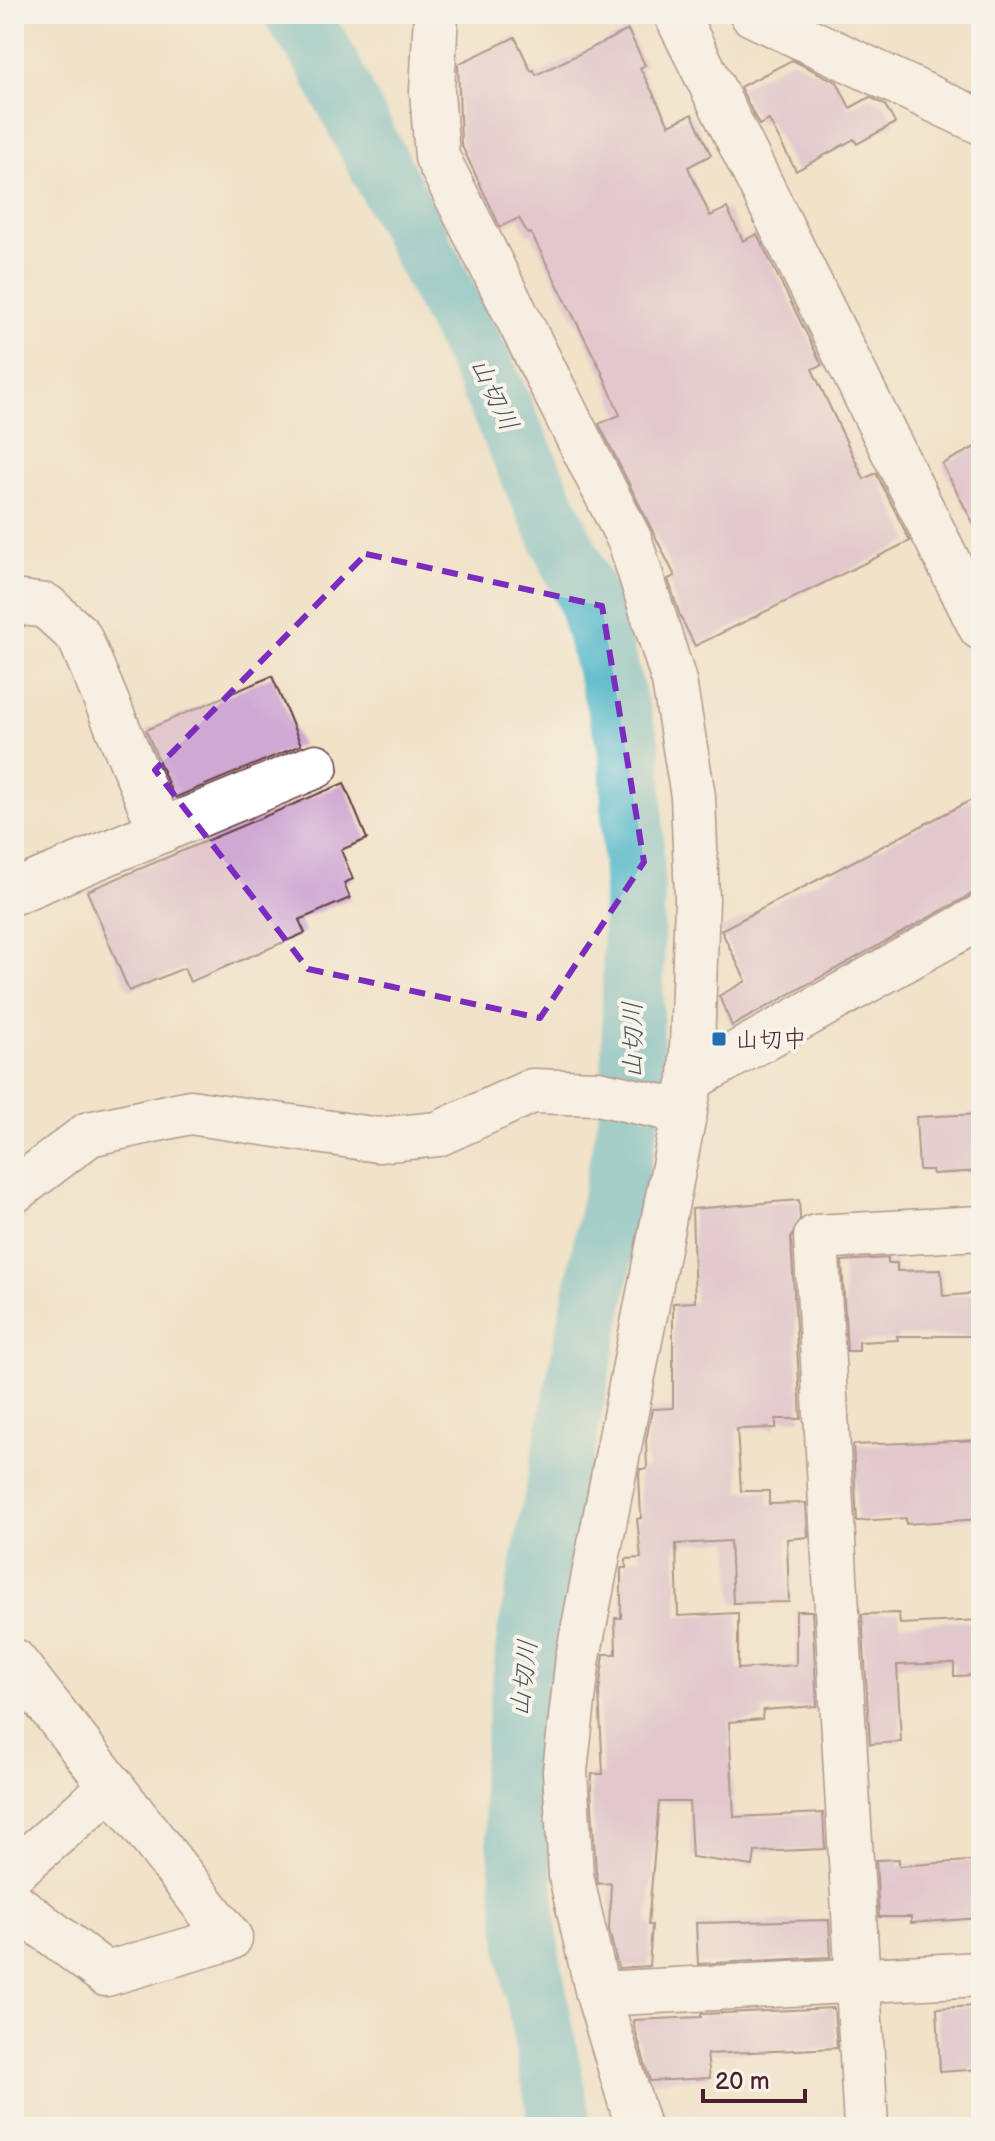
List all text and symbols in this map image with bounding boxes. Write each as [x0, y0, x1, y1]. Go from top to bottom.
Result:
water label: 山切川 [463, 353, 524, 437]
water label: 山切川 [618, 1001, 649, 1079]
place label: 山切中 [735, 1025, 807, 1054]
marker: 山切中 [710, 1030, 728, 1048]
water label: 山切川 [504, 1638, 545, 1719]
scale bar [703, 2053, 805, 2103]
text: 20 m [715, 2067, 770, 2096]

